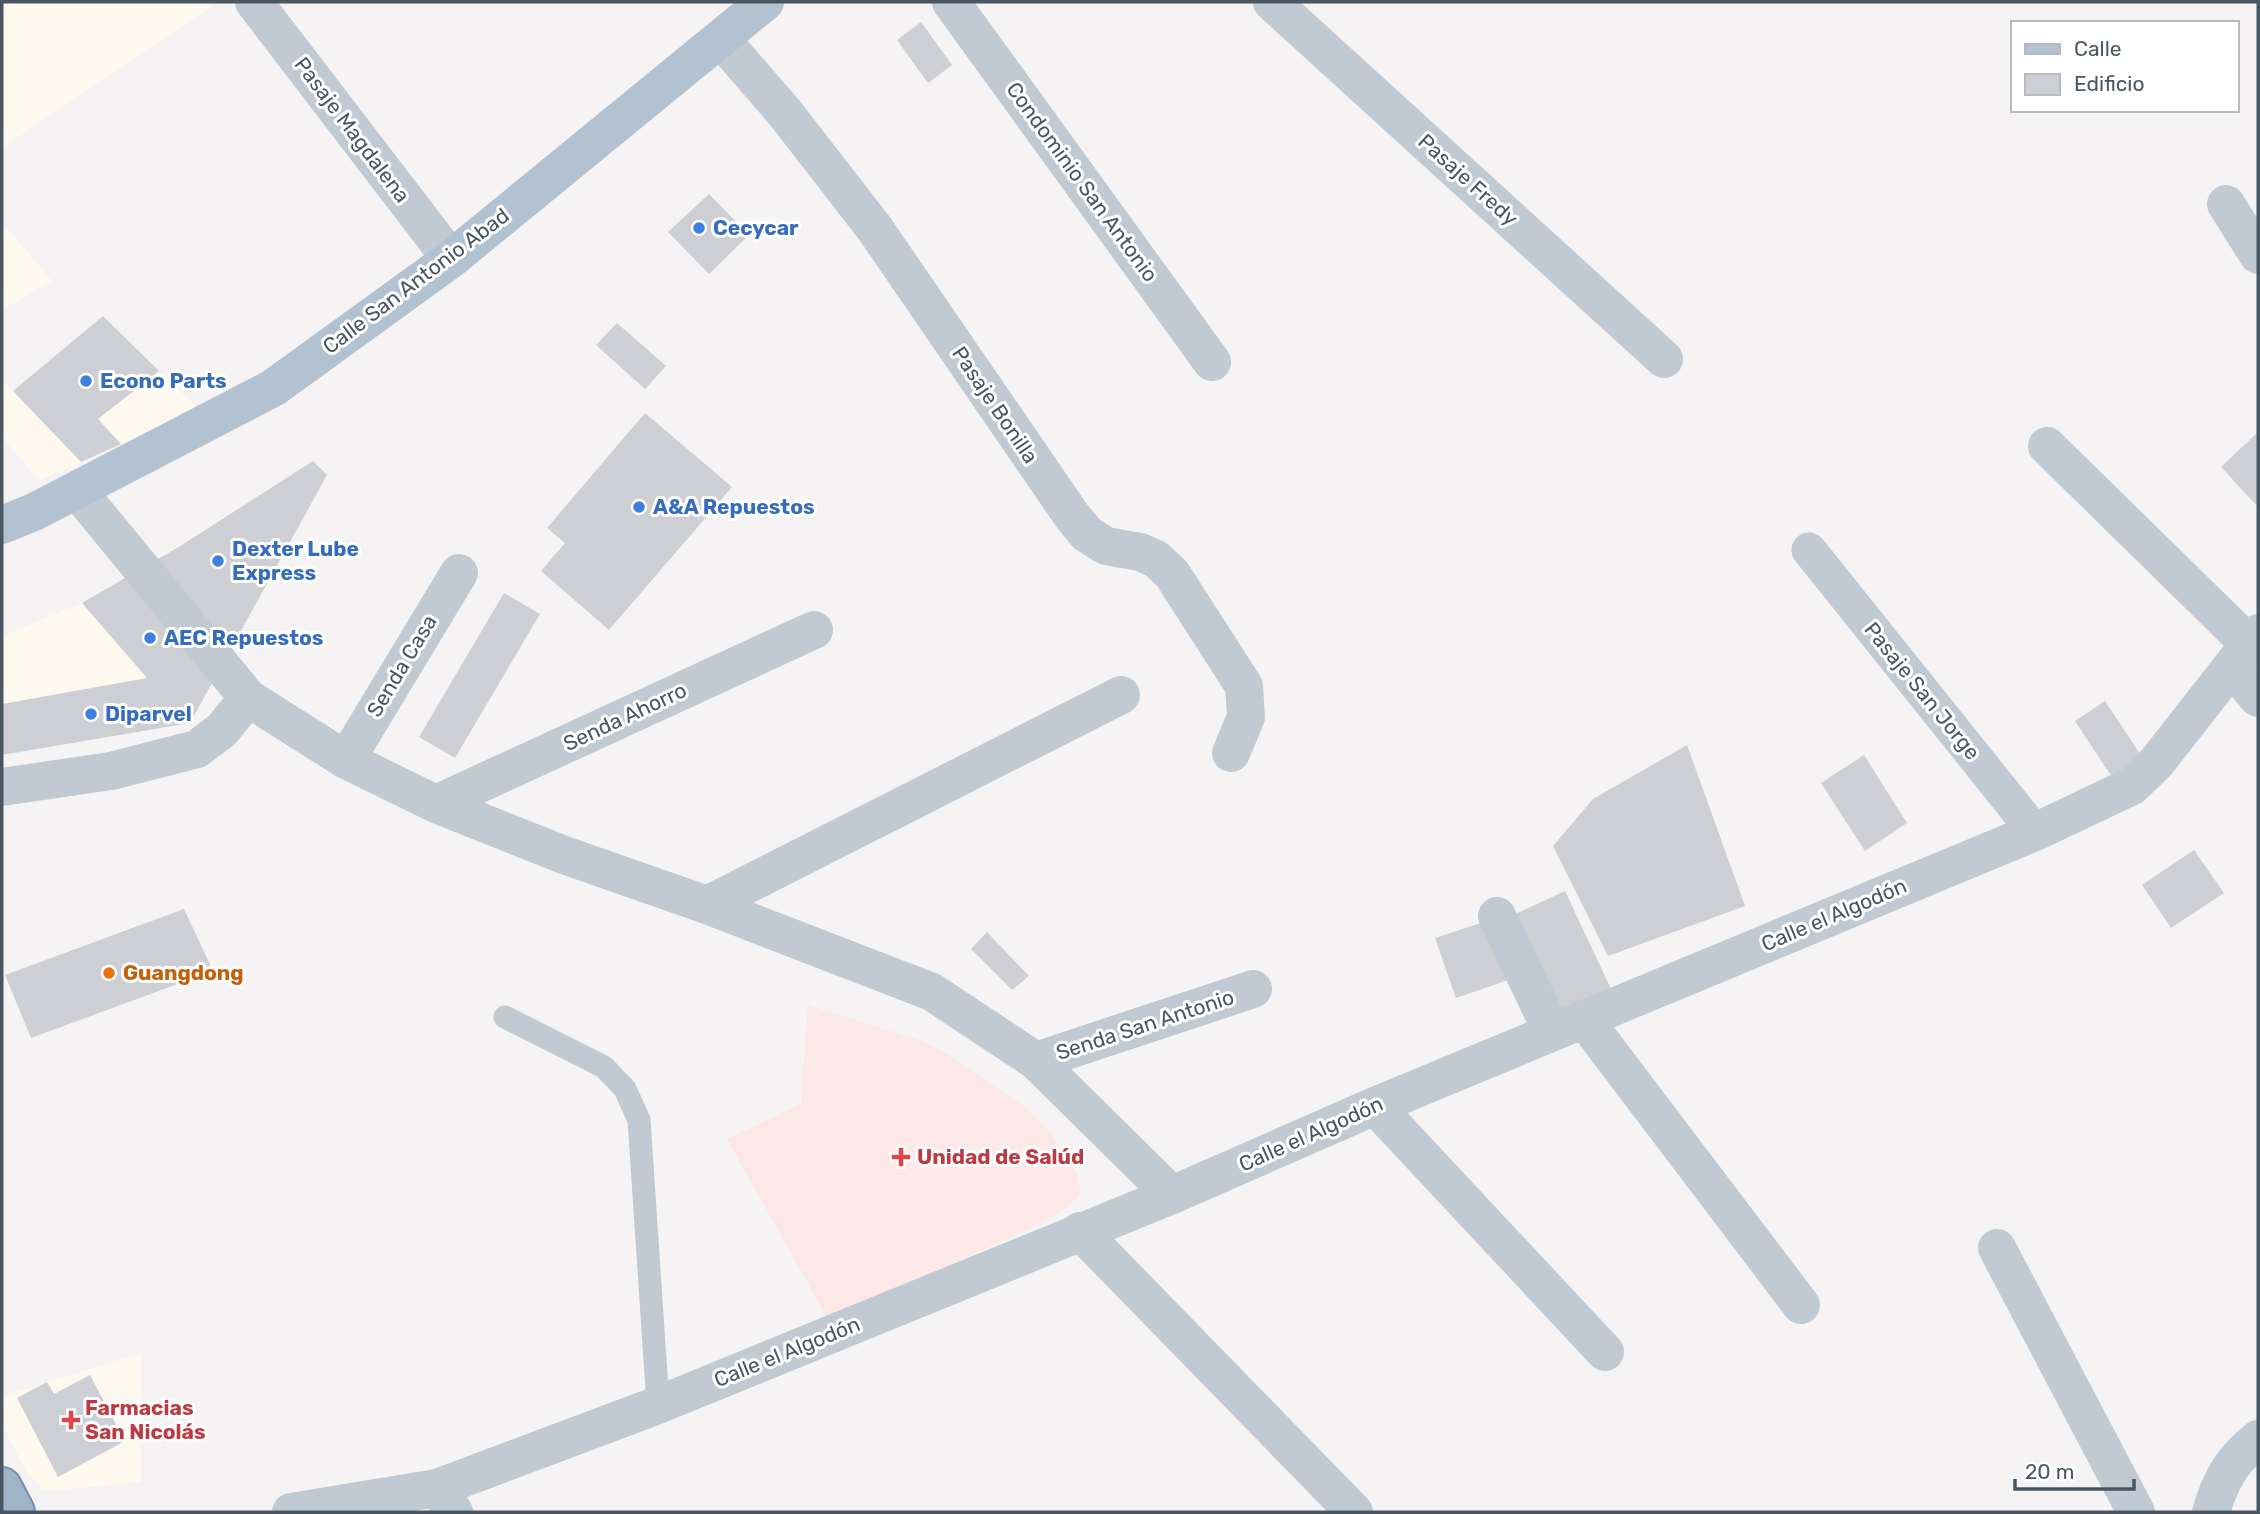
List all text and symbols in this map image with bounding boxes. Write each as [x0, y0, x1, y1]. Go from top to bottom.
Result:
legend [2011, 21, 2239, 112]
text: Calle [2074, 36, 2122, 61]
street label: Pasaje Magdalena [290, 52, 415, 207]
text: Edificio [2074, 71, 2144, 96]
street label: Condominio San Antonio [1002, 77, 1163, 286]
street label: Pasaje Fredy [1413, 128, 1524, 231]
street label: Calle San Antonio Abad [318, 202, 514, 359]
place label: Cecycar [713, 215, 799, 240]
marker: Cecycar [691, 220, 707, 236]
street label: Pasaje Bonilla [947, 342, 1044, 468]
place label: Econo Parts [100, 368, 227, 393]
marker: Econo Parts [78, 373, 94, 389]
place label: A&A Repuestos [653, 494, 815, 519]
marker: A&A Repuestos [631, 499, 647, 515]
place label: Dexter Lube Express [232, 536, 359, 585]
marker: Dexter Lube Express [210, 553, 226, 569]
street label: Senda Casa [361, 610, 442, 721]
street label: Pasaje San Jorge [1859, 617, 1985, 764]
place label: AEC Repuestos [164, 625, 323, 650]
marker: AEC Repuestos [142, 630, 158, 646]
street label: Senda Ahorro [559, 677, 690, 756]
place label: Diparvel [105, 701, 192, 726]
marker: Diparvel [83, 706, 99, 722]
street label: Calle el Algodón [1757, 873, 1910, 956]
place label: Guangdong [123, 960, 244, 985]
marker: Guangdong [101, 965, 117, 981]
street label: Senda San Antonio [1053, 984, 1237, 1065]
street label: Calle el Algodón [1235, 1091, 1387, 1177]
place label: Unidad de Salúd [917, 1144, 1084, 1169]
marker: Unidad de Salúd [891, 1147, 911, 1167]
street label: Calle el Algodón [710, 1311, 863, 1392]
place label: Farmacias San Nicolás [85, 1395, 206, 1444]
marker: Farmacias San Nicolás [63, 1412, 79, 1428]
scale bar [2015, 1448, 2134, 1492]
text: 20 m [2025, 1459, 2074, 1484]

